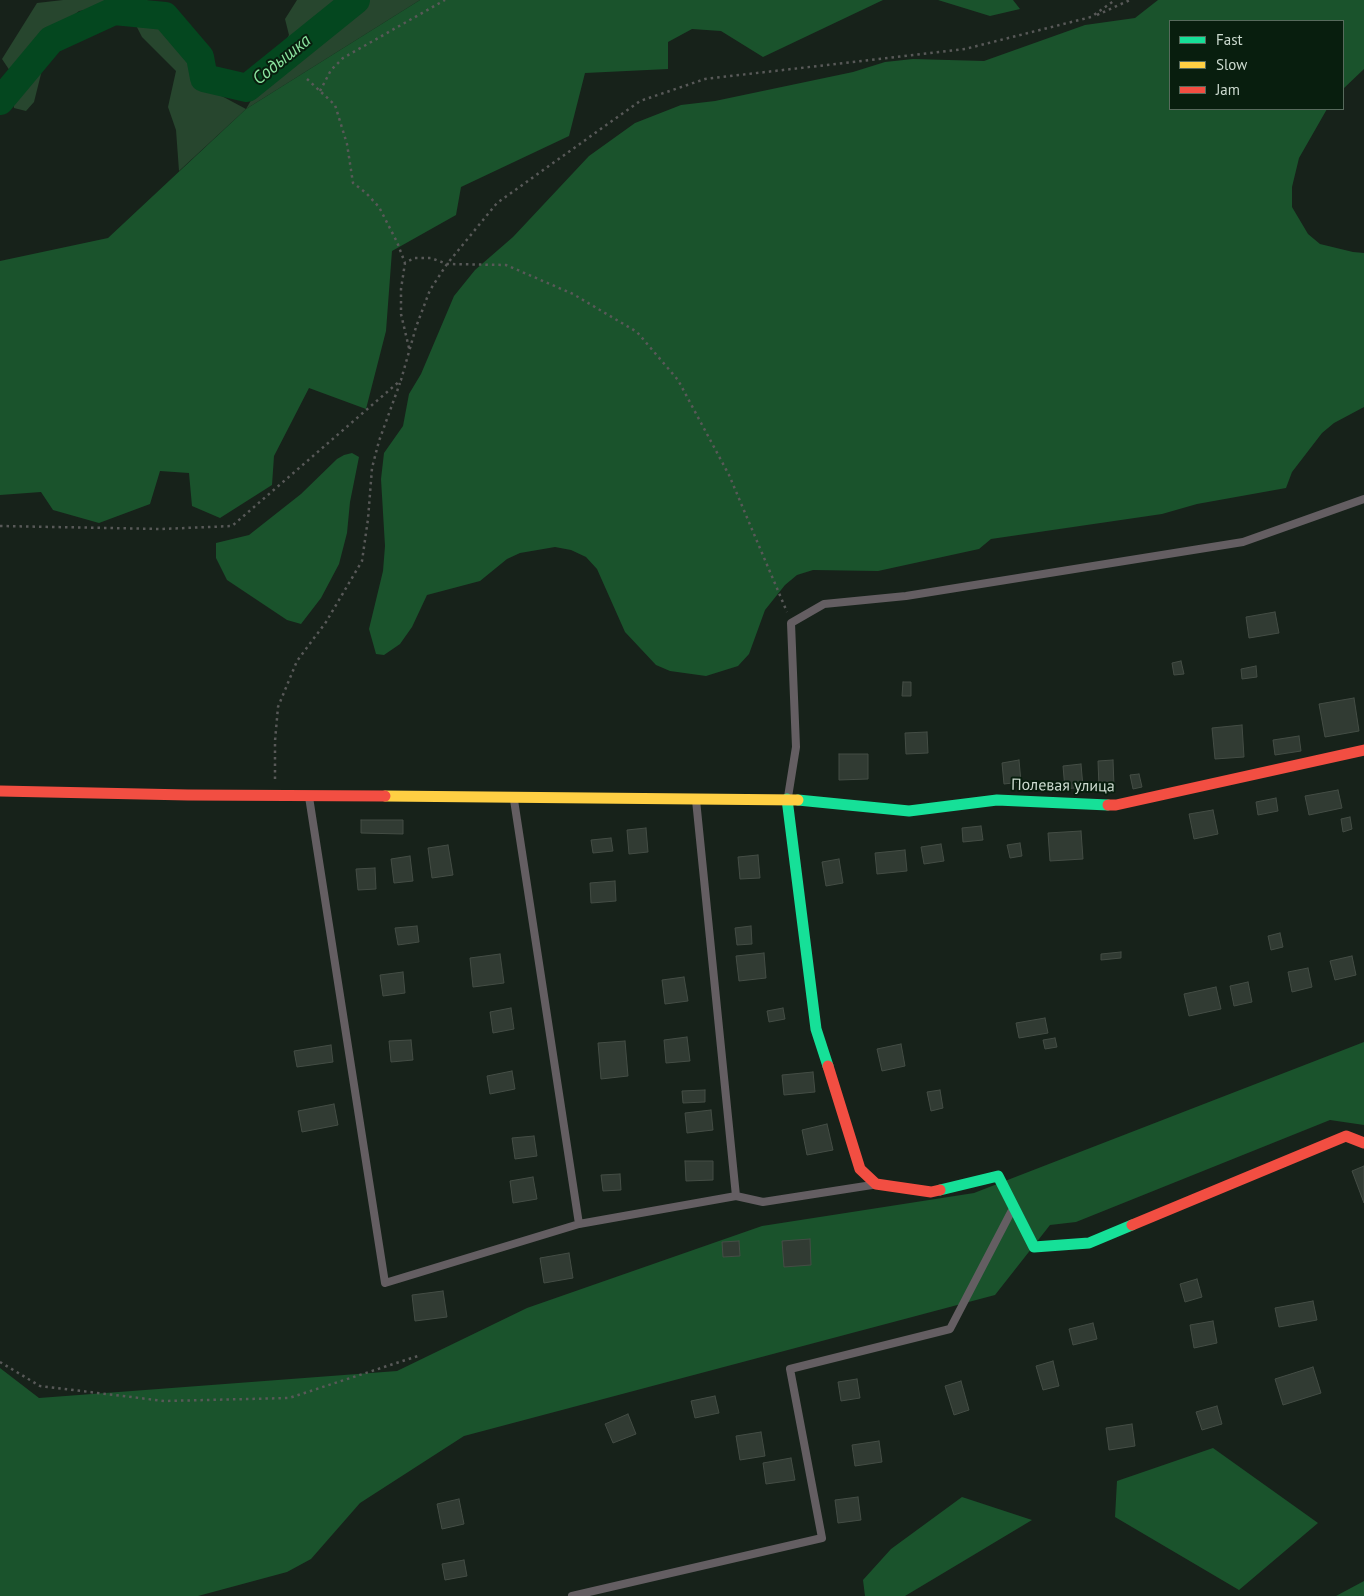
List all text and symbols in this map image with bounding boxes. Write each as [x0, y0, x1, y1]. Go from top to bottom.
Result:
legend [1169, 20, 1344, 110]
water label: Содышка [249, 30, 315, 90]
text: Fast [1216, 30, 1243, 49]
text: Slow [1216, 55, 1247, 74]
text: Jam [1216, 80, 1240, 99]
street label: Полевая улица [1011, 775, 1115, 797]

